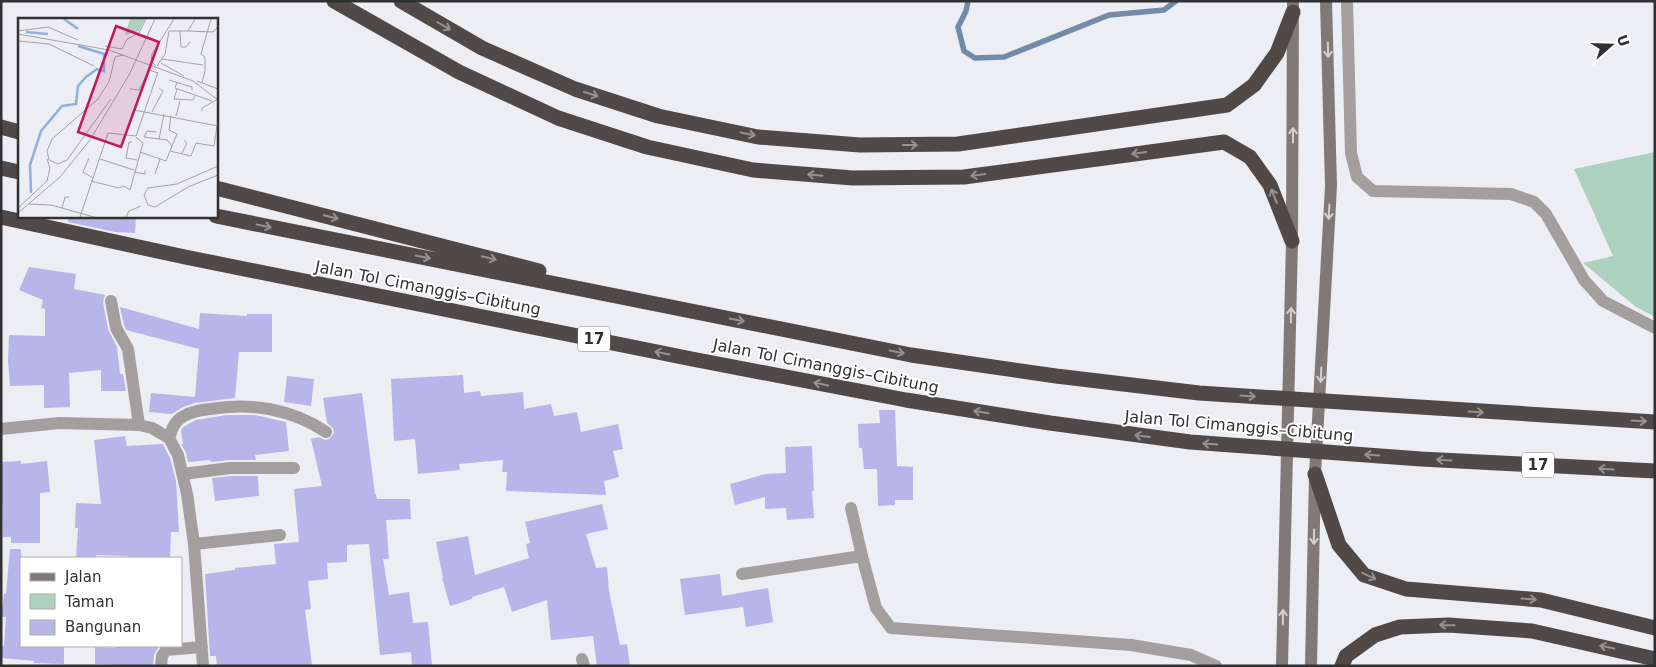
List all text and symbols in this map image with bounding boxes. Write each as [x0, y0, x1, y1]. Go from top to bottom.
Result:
inset map [18, 18, 218, 218]
north arrow [1586, 20, 1636, 70]
one-way arrow [436, 21, 450, 31]
text: U [1614, 32, 1633, 49]
one-way arrow [1323, 42, 1332, 58]
one-way arrow [582, 90, 598, 100]
one-way arrow [1288, 127, 1298, 143]
one-way arrow [739, 130, 755, 140]
one-way arrow [901, 140, 917, 150]
one-way arrow [1131, 149, 1147, 159]
one-way arrow [808, 170, 824, 180]
one-way arrow [970, 171, 986, 181]
one-way arrow [1269, 189, 1279, 204]
one-way arrow [1325, 204, 1334, 220]
one-way arrow [323, 213, 339, 222]
one-way arrow [256, 221, 272, 231]
one-way arrow [415, 253, 431, 263]
one-way arrow [480, 254, 496, 263]
street label: Jalan Tol Cimanggis–Cibitung [313, 257, 542, 319]
one-way arrow [1286, 307, 1295, 323]
one-way arrow [729, 316, 745, 325]
road number: 17 [578, 326, 610, 352]
street label: Jalan Tol Cimanggis–Cibitung [711, 335, 940, 397]
one-way arrow [654, 348, 670, 357]
one-way arrow [888, 348, 904, 357]
one-way arrow [1316, 366, 1325, 382]
one-way arrow [814, 379, 830, 388]
one-way arrow [1239, 392, 1255, 401]
street label: Jalan Tol Cimanggis–Cibitung [1123, 406, 1354, 445]
one-way arrow [974, 407, 990, 417]
one-way arrow [1468, 407, 1484, 416]
one-way arrow [1630, 417, 1646, 426]
one-way arrow [1134, 430, 1150, 440]
one-way arrow [1203, 439, 1219, 448]
one-way arrow [1365, 451, 1381, 460]
road number: 17 [1522, 452, 1554, 478]
one-way arrow [1436, 455, 1452, 464]
one-way arrow [1598, 464, 1614, 473]
one-way arrow [1309, 529, 1318, 545]
legend [20, 557, 182, 647]
text: Jalan [64, 568, 101, 586]
one-way arrow [1361, 572, 1376, 581]
text: Taman [64, 593, 114, 611]
one-way arrow [1520, 595, 1536, 604]
one-way arrow [1278, 609, 1288, 626]
text: Bangunan [65, 618, 141, 636]
one-way arrow [1439, 621, 1455, 630]
one-way arrow [1600, 642, 1616, 652]

